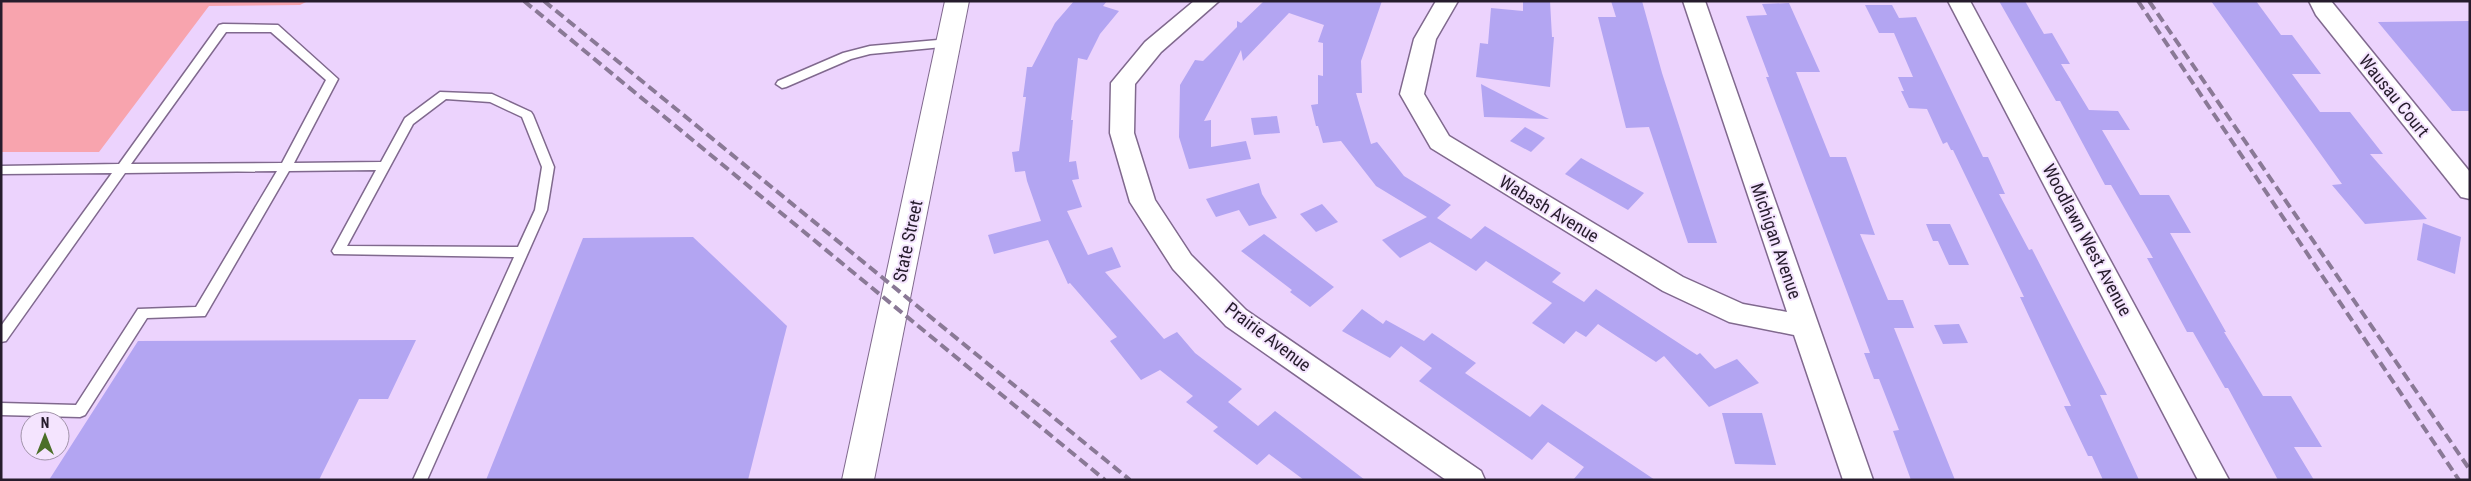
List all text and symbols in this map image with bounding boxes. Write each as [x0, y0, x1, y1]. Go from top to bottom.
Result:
street label: Wausau Court [2355, 50, 2434, 141]
street label: Woodlawn West Avenue [2038, 160, 2136, 319]
street label: Wabash Avenue [1496, 171, 1603, 247]
street label: Michigan Avenue [1747, 180, 1806, 301]
street label: State Street [889, 198, 926, 284]
street label: Prairie Avenue [1221, 298, 1315, 376]
north arrow [20, 411, 70, 461]
text: N [41, 415, 49, 431]

